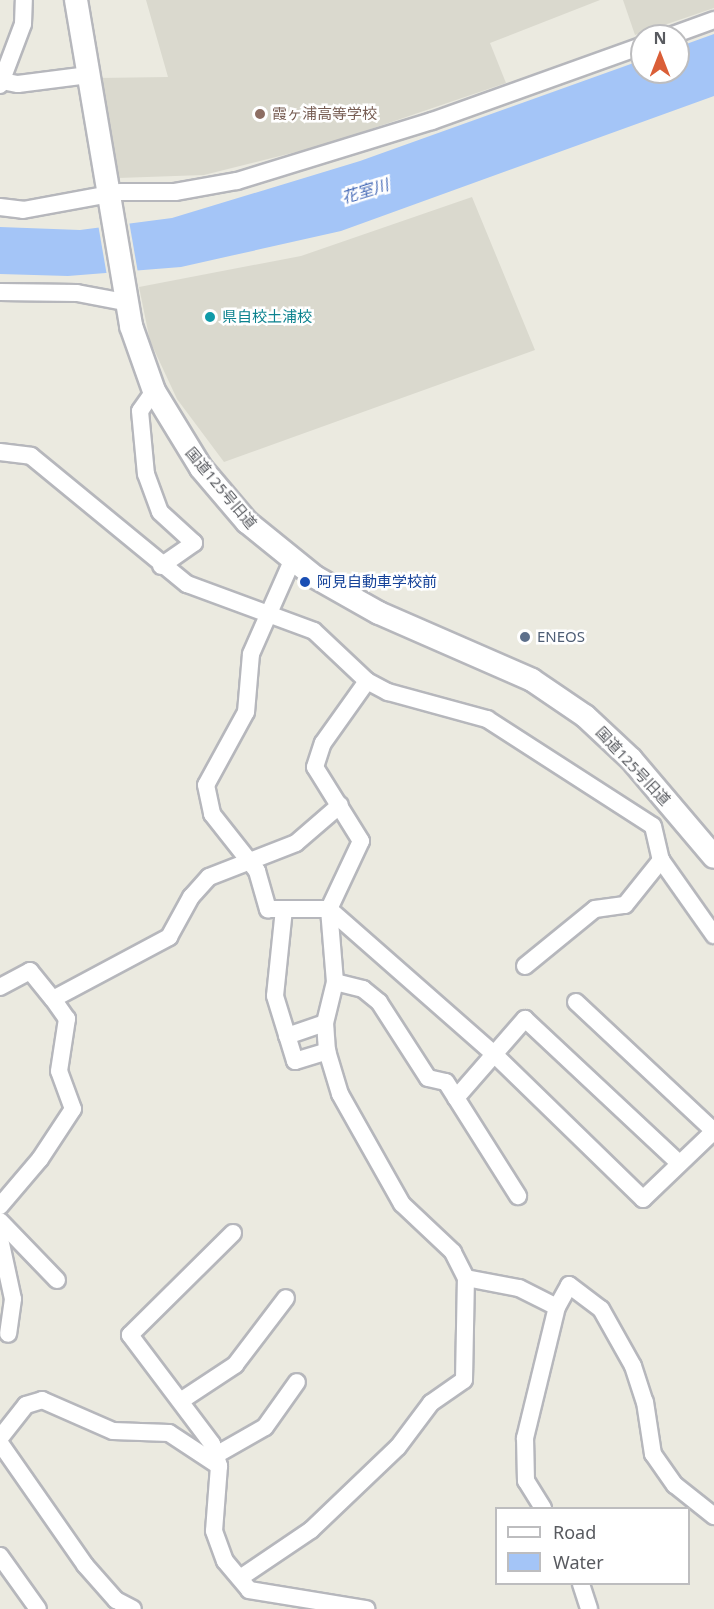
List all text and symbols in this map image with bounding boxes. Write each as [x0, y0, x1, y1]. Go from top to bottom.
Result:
north arrow [630, 24, 690, 84]
text: N [653, 27, 667, 49]
place label: 霞ヶ浦高等学校 [272, 105, 377, 123]
marker: 霞ヶ浦高等学校 [253, 107, 267, 121]
water label: 花室川 [339, 175, 391, 207]
place label: 県自校土浦校 [222, 308, 312, 326]
marker: 県自校土浦校 [203, 310, 217, 324]
street label: 国道125号旧道 [182, 444, 260, 532]
place label: 阿見自動車学校前 [317, 573, 437, 591]
marker: 阿見自動車学校前 [298, 575, 312, 589]
place label: ENEOS [537, 628, 585, 646]
marker: ENEOS [518, 630, 532, 644]
street label: 国道125号旧道 [592, 723, 674, 809]
legend [495, 1507, 690, 1585]
text: Road [553, 1520, 596, 1544]
text: Water [553, 1550, 604, 1574]

